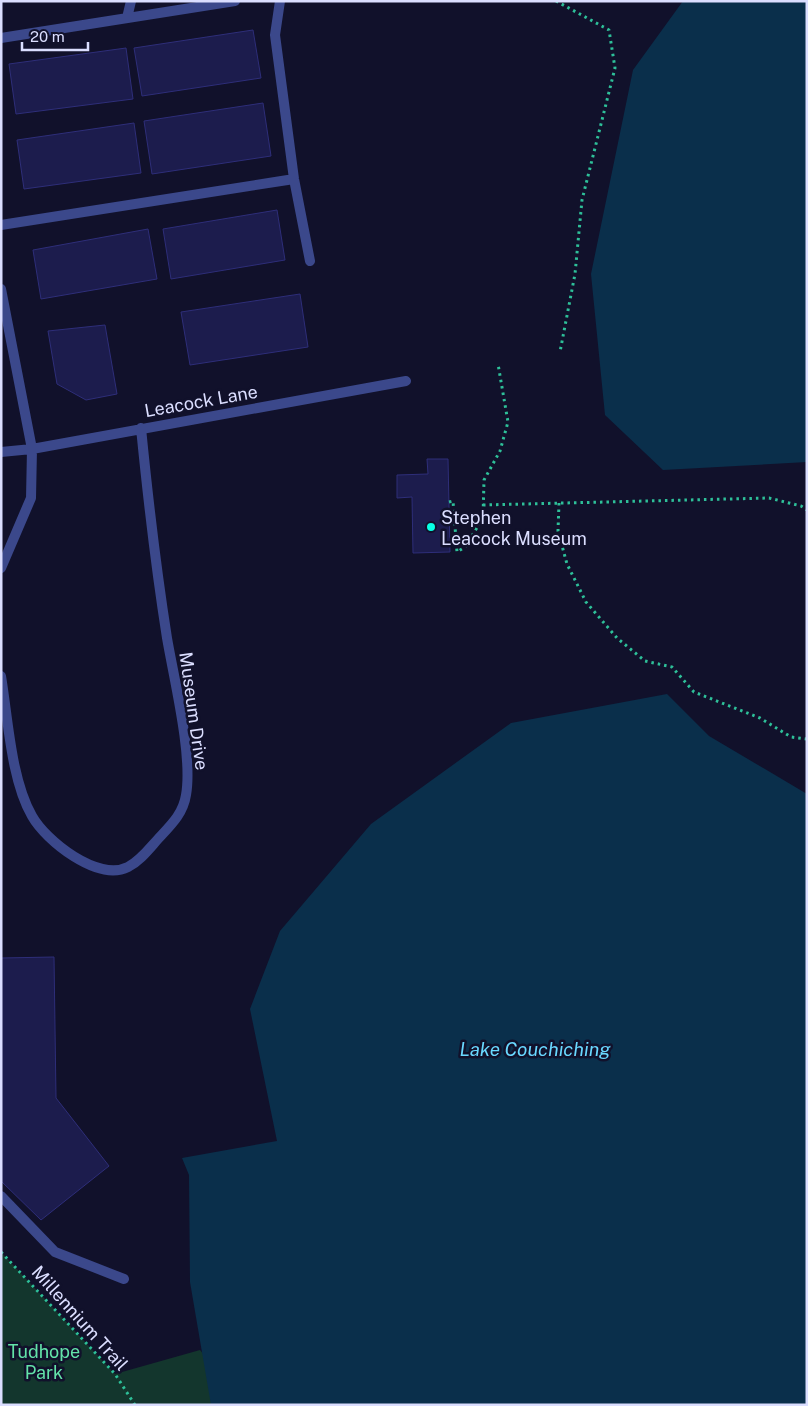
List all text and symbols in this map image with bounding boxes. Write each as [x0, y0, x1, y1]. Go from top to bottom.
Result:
scale bar [22, 20, 89, 52]
text: 20 m [30, 28, 65, 45]
street label: Leacock Lane [143, 381, 259, 421]
place label: Stephen Leacock Museum [441, 507, 587, 549]
marker: Stephen Leacock Museum [425, 521, 437, 533]
street label: Museum Drive [175, 650, 213, 772]
water label: Lake Couchiching [459, 1038, 611, 1060]
street label: Millennium Trail [28, 1261, 132, 1375]
park label: Tudhope Park [8, 1341, 80, 1383]

